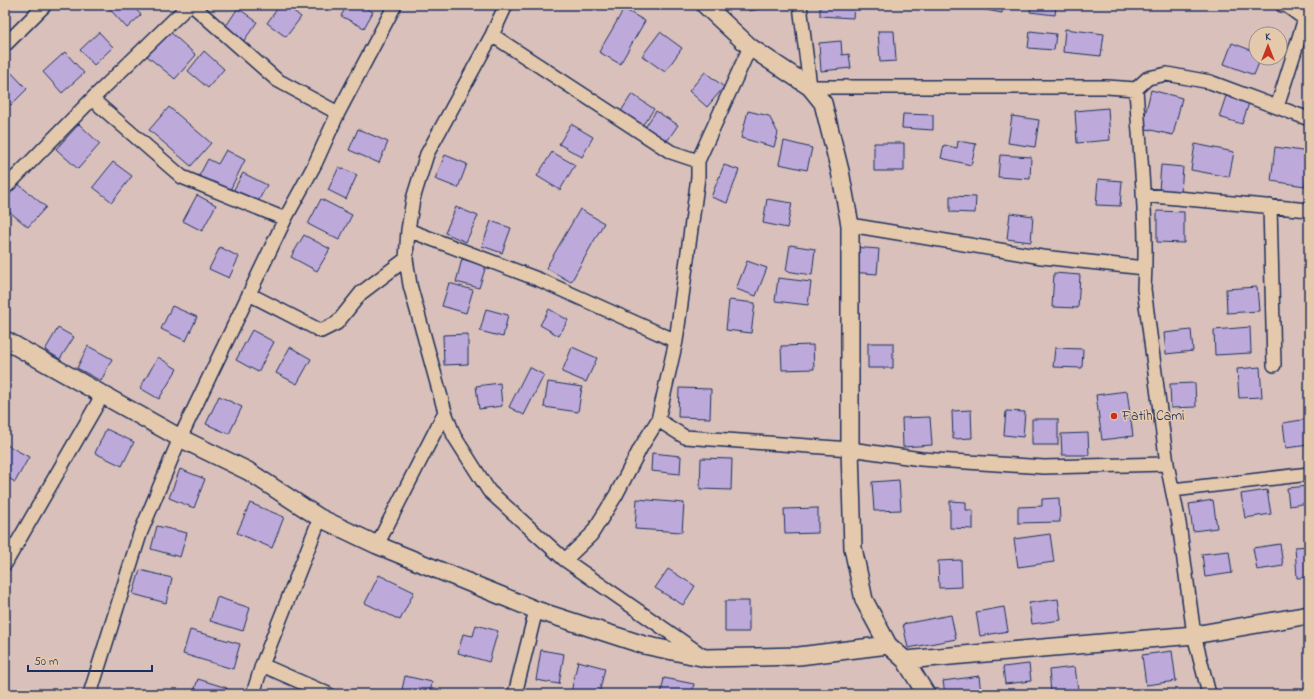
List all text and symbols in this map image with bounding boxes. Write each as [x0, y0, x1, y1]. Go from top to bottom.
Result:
north arrow [1248, 26, 1288, 66]
text: K [1265, 29, 1271, 45]
place label: Fatih Cami [1121, 406, 1185, 427]
marker: Fatih Cami [1109, 411, 1119, 421]
scale bar [28, 647, 152, 673]
text: 50 m [34, 653, 58, 671]

